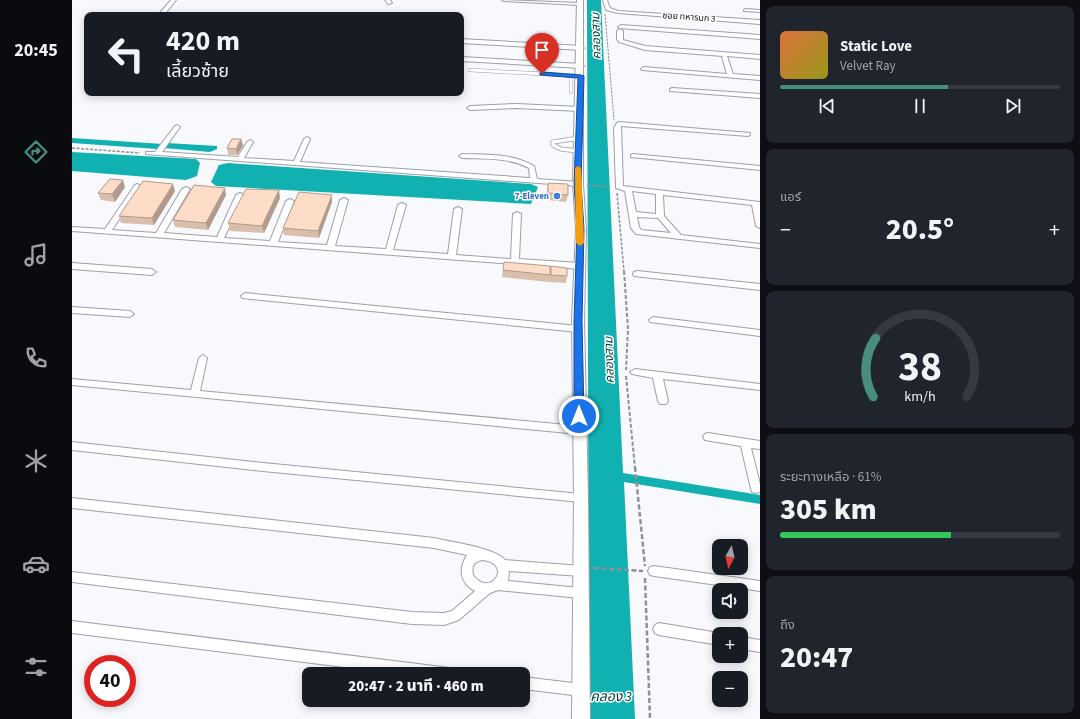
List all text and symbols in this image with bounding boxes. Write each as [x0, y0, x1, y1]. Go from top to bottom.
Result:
street label: ซอย ทหารบก 3 [662, 9, 716, 26]
water label: คลองสาม [587, 11, 606, 60]
text: 420 m [166, 21, 240, 61]
icon: left [100, 28, 152, 80]
pin [525, 33, 559, 74]
text: Static Love [840, 36, 912, 57]
text: 20:45 [14, 38, 58, 63]
icon: arrive [531, 39, 553, 61]
text: Velvet Ray [840, 57, 896, 75]
text: เลี้ยวซ้าย [166, 59, 229, 84]
icon: previous [816, 95, 838, 117]
icon: pause [909, 95, 931, 117]
icon: next [1002, 95, 1024, 117]
icon: directions [22, 138, 50, 166]
text: แอร์ [780, 188, 801, 206]
place label: 7-Eleven [515, 190, 549, 203]
marker: 7-Eleven [552, 191, 562, 201]
text: 20.5° [886, 208, 954, 251]
text: − [780, 214, 791, 246]
text: + [1049, 214, 1060, 246]
icon: music [22, 241, 50, 269]
water label: คลองสาม [600, 335, 619, 384]
text: 38 [898, 337, 942, 397]
icon: phone [22, 344, 50, 372]
text: km/h [904, 386, 936, 407]
position arrow [558, 395, 600, 437]
icon: climate [22, 447, 50, 475]
text: ระยะทางเหลือ · 61% [780, 468, 881, 486]
text: 305 km [780, 488, 877, 531]
north arrow [712, 539, 748, 575]
map controls [712, 539, 748, 707]
icon: car [22, 550, 50, 578]
button: sound [712, 583, 748, 619]
text: ถึง [780, 616, 795, 634]
button: + [712, 627, 748, 663]
text: 20:47 [780, 636, 853, 679]
icon: filters [22, 653, 50, 681]
speed limit sign: 40 [84, 655, 136, 707]
button: − [712, 671, 748, 707]
text: 20:47 · 2 นาที · 460 m [348, 676, 484, 697]
water label: คลอง 3 [590, 687, 632, 707]

